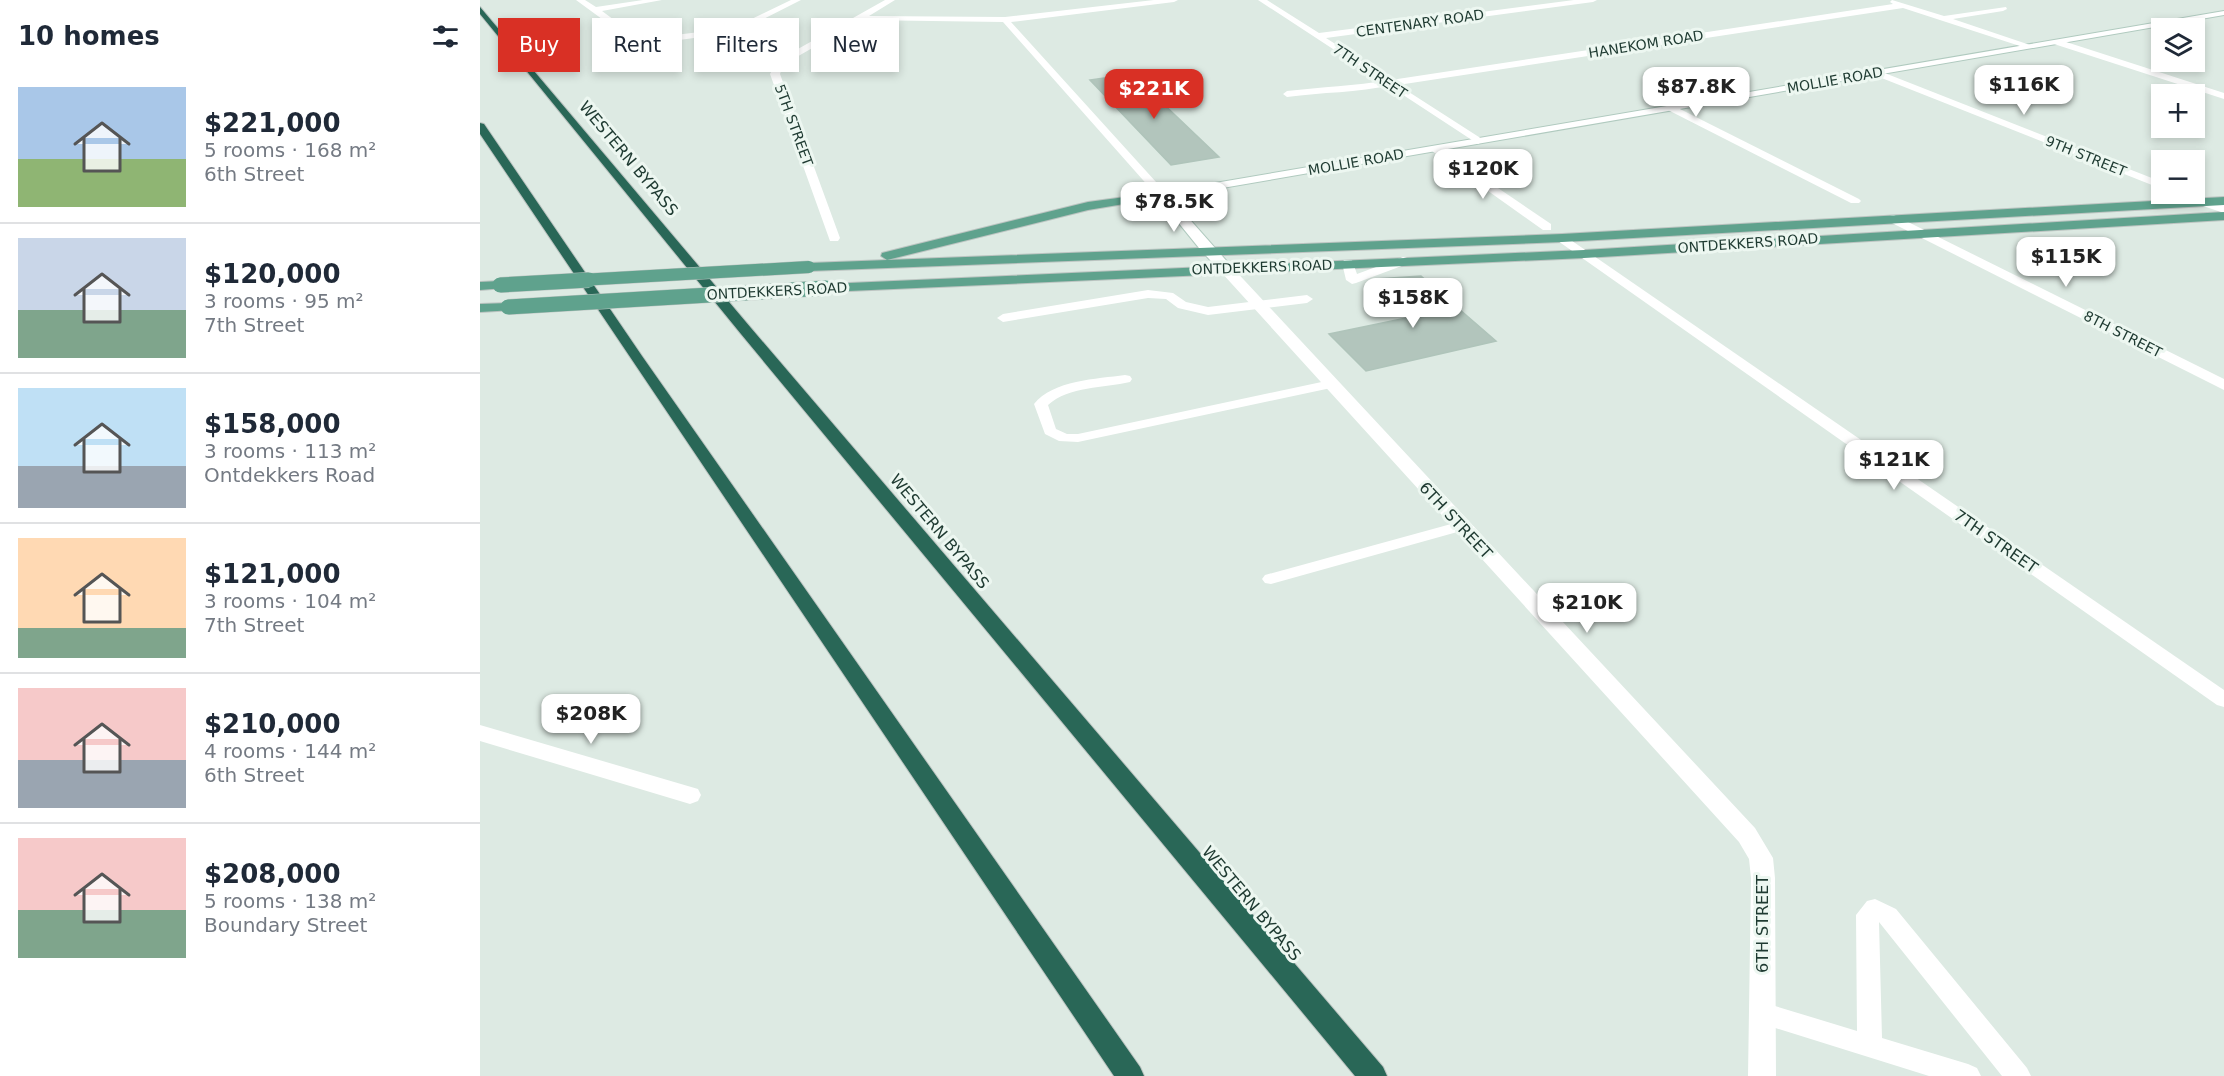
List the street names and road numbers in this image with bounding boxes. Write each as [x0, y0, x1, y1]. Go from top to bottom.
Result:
street label: CENTENARY ROAD [1355, 6, 1485, 40]
street label: HANEKOM ROAD [1587, 27, 1705, 61]
street label: 7TH STREET [1330, 40, 1410, 102]
street label: MOLLIE ROAD [1786, 64, 1884, 96]
street label: 5TH STREET [772, 82, 816, 168]
street label: WESTERN BYPASS [575, 97, 682, 220]
street label: 9TH STREET [2043, 133, 2129, 180]
street label: MOLLIE ROAD [1307, 146, 1405, 178]
street label: ONTDEKKERS ROAD [1677, 230, 1819, 256]
street label: ONTDEKKERS ROAD [1191, 257, 1333, 277]
street label: ONTDEKKERS ROAD [706, 279, 848, 303]
street label: 8TH STREET [2081, 307, 2165, 361]
street label: WESTERN BYPASS [886, 470, 993, 593]
street label: 6TH STREET [1415, 478, 1496, 563]
street label: 7TH STREET [1950, 505, 2042, 577]
street label: WESTERN BYPASS [1198, 842, 1305, 965]
street label: 6TH STREET [1753, 875, 1772, 973]

